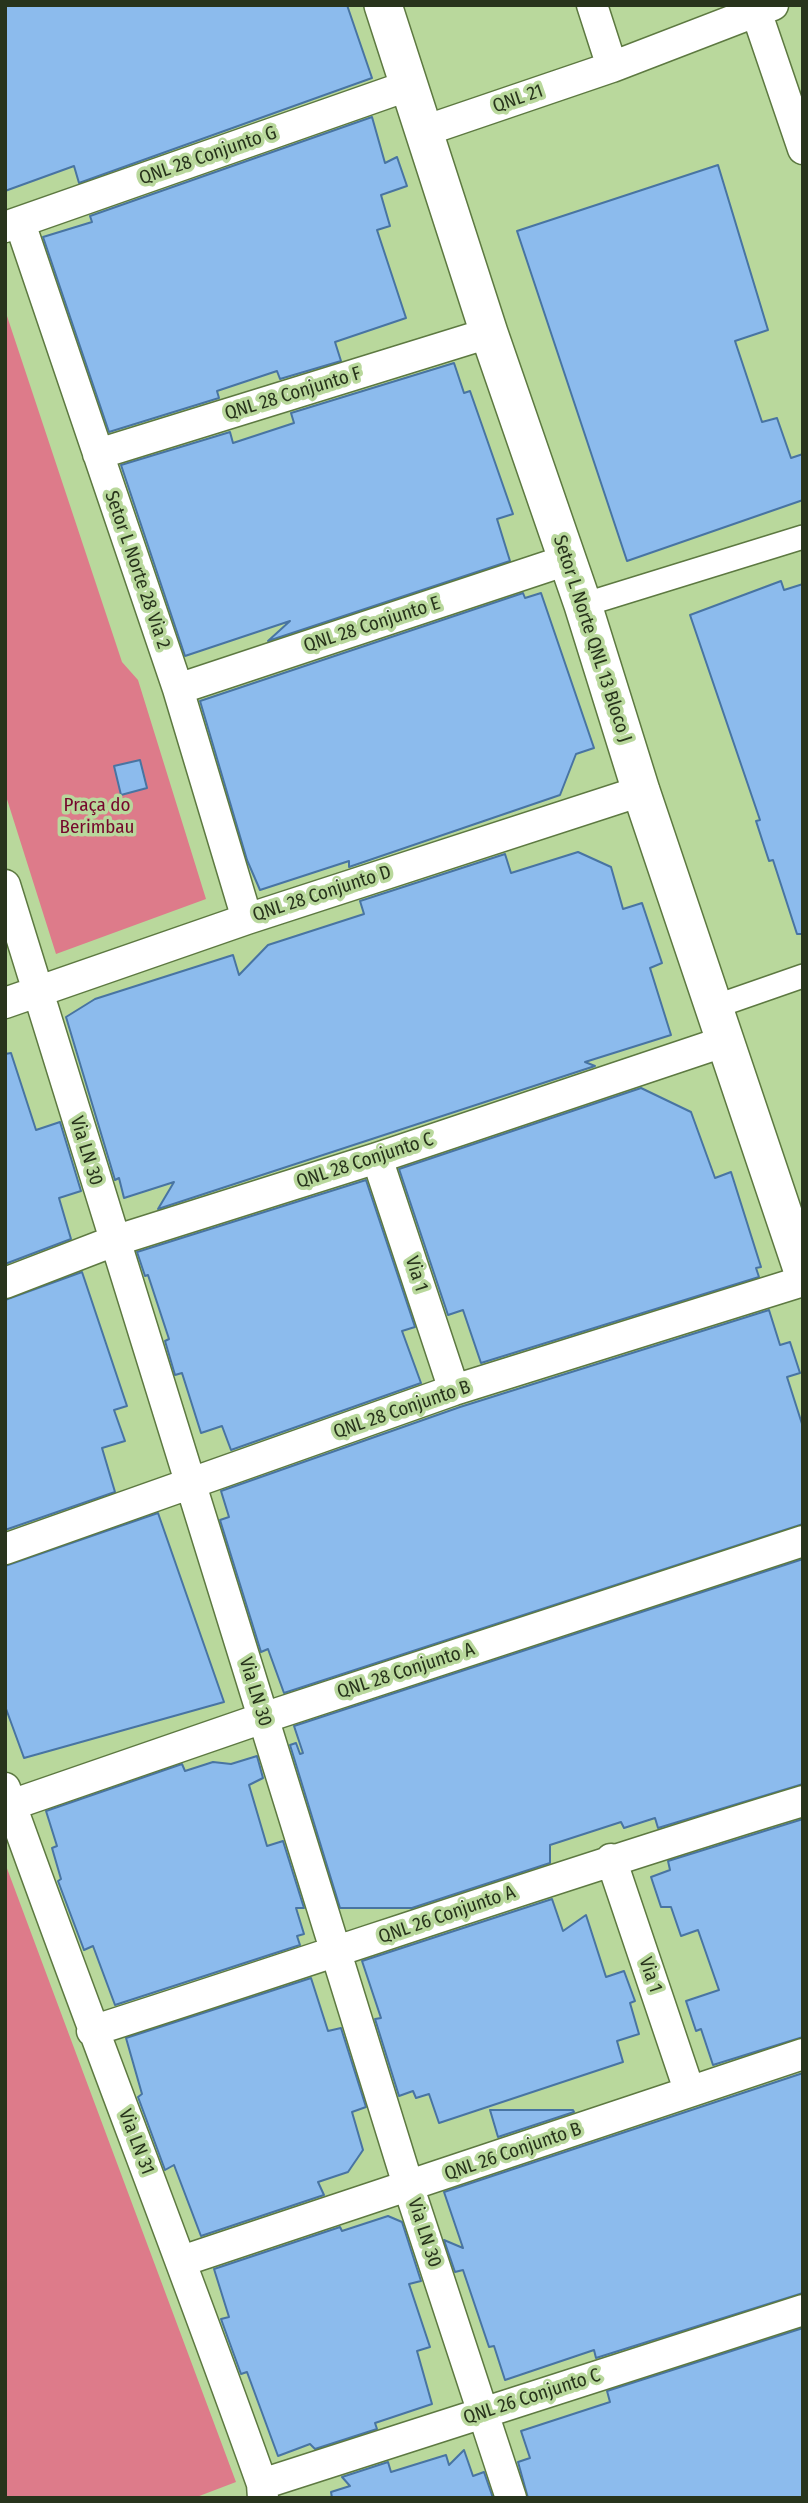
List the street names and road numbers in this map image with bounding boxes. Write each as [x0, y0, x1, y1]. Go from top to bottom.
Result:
street label: QNL 21 [490, 80, 546, 118]
street label: QNL 28 Conjunto G [136, 122, 280, 190]
street label: QNL 28 Conjunto F [222, 362, 364, 426]
street label: Setor L Norte 28 Via 2 [99, 488, 175, 652]
street label: Setor L Norte QNL 13 Bloco J [548, 533, 636, 745]
street label: QNL 28 Conjunto E [301, 592, 443, 658]
street label: QNL 28 Conjunto D [250, 861, 394, 927]
street label: Via LN 30 [65, 1114, 107, 1188]
street label: QNL 28 Conjunto C [294, 1128, 436, 1194]
street label: Via 1 [400, 1254, 432, 1294]
street label: QNL 28 Conjunto B [330, 1376, 474, 1444]
street label: QNL 28 Conjunto A [334, 1638, 478, 1704]
street label: Via LN 30 [234, 1655, 276, 1729]
street label: QNL 26 Conjunto A [376, 1881, 518, 1949]
street label: Via 1 [633, 1954, 667, 1996]
street label: Via LN 31 [113, 2106, 159, 2178]
street label: QNL 26 Conjunto B [441, 2118, 585, 2186]
street label: Via LN 30 [402, 2196, 446, 2270]
street label: QNL 26 Conjunto C [461, 2364, 603, 2430]

